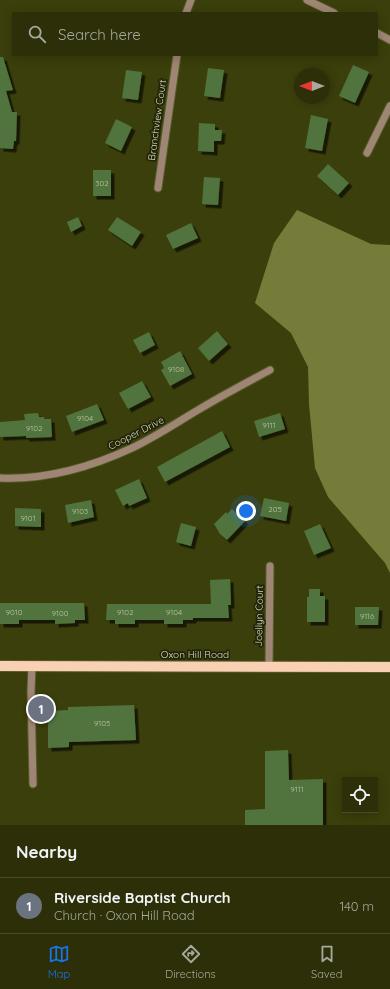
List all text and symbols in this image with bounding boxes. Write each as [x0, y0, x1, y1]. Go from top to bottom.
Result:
search box [12, 12, 378, 56]
icon: search [26, 23, 48, 45]
text: Search here [58, 25, 141, 44]
north arrow [294, 68, 330, 104]
street label: Branchview Court [145, 78, 169, 161]
house number: 302 [95, 178, 109, 188]
house number: 9108 [168, 364, 184, 374]
house number: 9104 [77, 413, 93, 423]
street label: Cooper Drive [106, 413, 166, 453]
house number: 9111 [262, 420, 276, 430]
house number: 9102 [26, 423, 43, 433]
your location [236, 501, 256, 521]
house number: 205 [268, 504, 282, 514]
house number: 9103 [72, 506, 88, 516]
house number: 9101 [20, 513, 36, 523]
street label: Joellyn Court [252, 585, 266, 647]
house number: 9010 [6, 607, 23, 617]
house number: 9102 [117, 607, 134, 617]
house number: 9104 [166, 607, 182, 617]
house number: 9100 [51, 608, 69, 618]
house number: 9116 [360, 611, 375, 621]
street label: Oxon Hill Road [161, 648, 229, 661]
pin: 1 [28, 694, 54, 724]
house number: 9105 [94, 718, 110, 728]
map controls [342, 777, 378, 813]
button: locate [342, 777, 378, 813]
house number: 9111 [290, 784, 304, 794]
text: Nearby [16, 841, 77, 862]
text: Riverside Baptist Church [54, 888, 230, 907]
text: 1 [26, 898, 32, 914]
text: 140 m [339, 898, 374, 914]
text: Church · Oxon Hill Road [54, 907, 195, 923]
tab: Map [48, 943, 70, 981]
tab: Directions [165, 943, 216, 981]
tab: Saved [311, 943, 342, 981]

